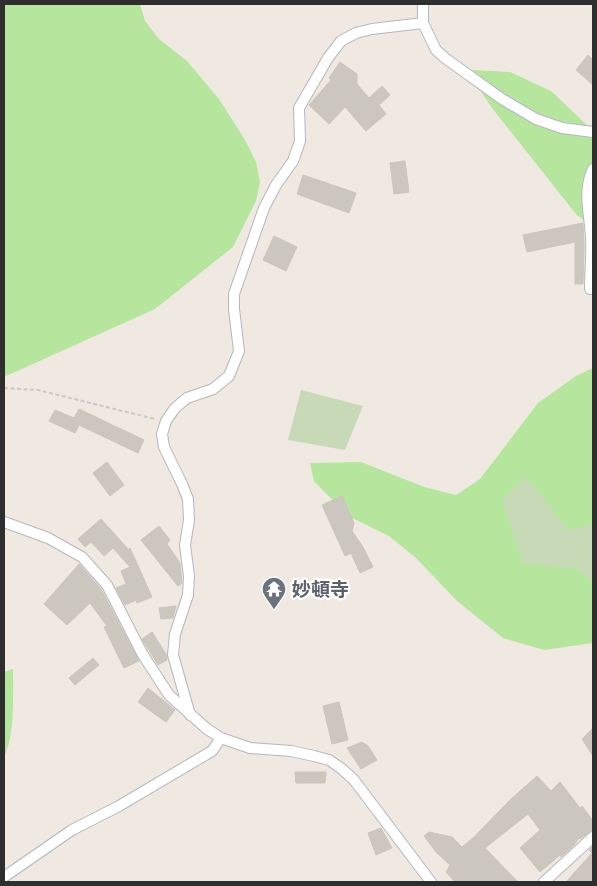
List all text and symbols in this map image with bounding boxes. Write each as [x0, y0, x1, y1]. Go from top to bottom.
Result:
temple icon: 妙頓寺 [261, 576, 287, 610]
place label: 妙頓寺 [292, 577, 349, 601]

